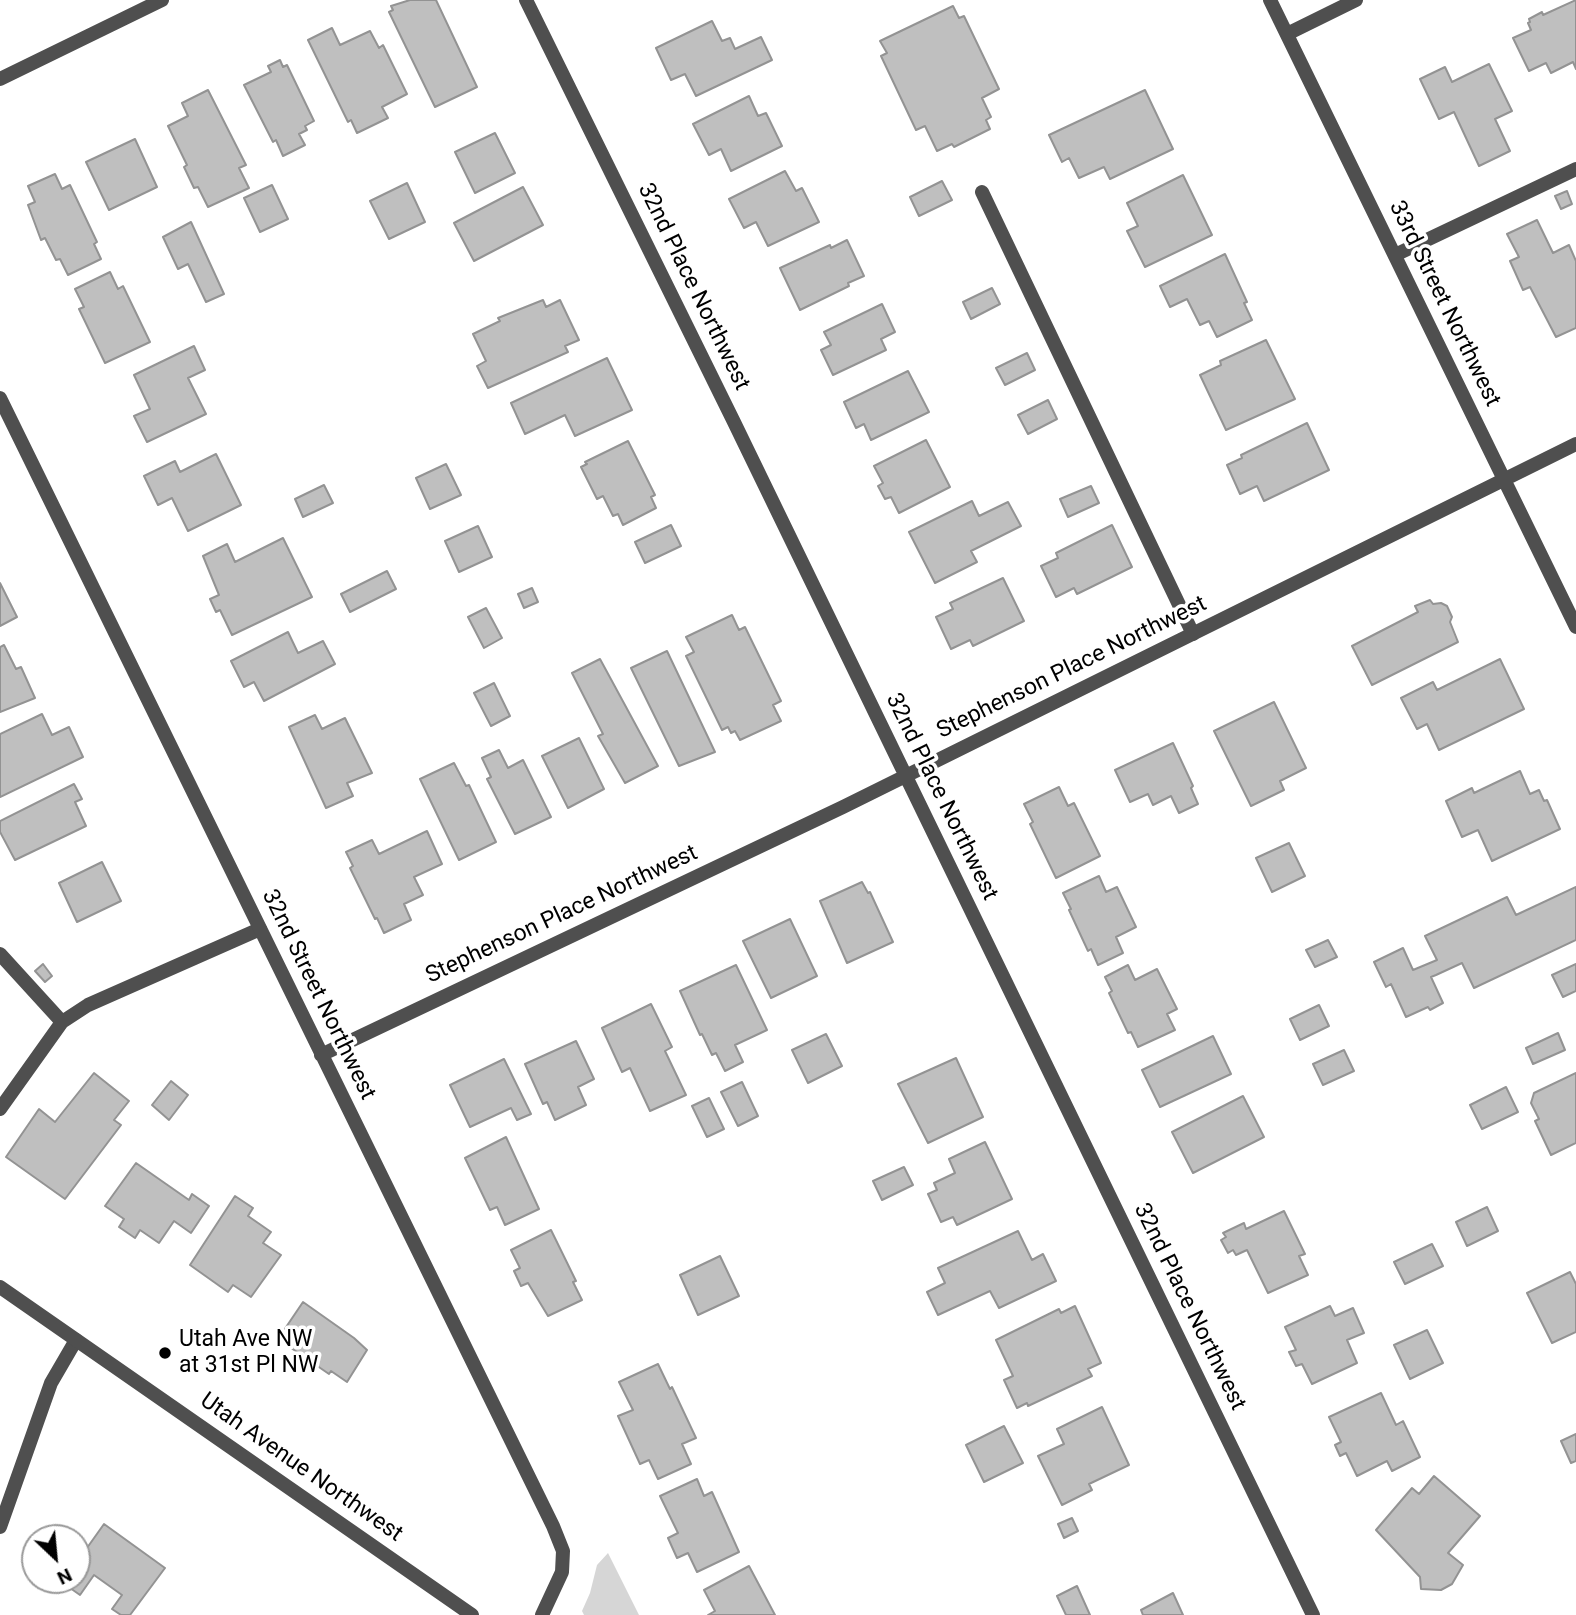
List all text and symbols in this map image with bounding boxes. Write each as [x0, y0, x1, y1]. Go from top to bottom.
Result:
street label: 32nd Place Northwest [631, 179, 755, 395]
street label: 33rd Street Northwest [1382, 197, 1506, 411]
street label: Stephenson Place Northwest [933, 591, 1211, 745]
street label: 32nd Place Northwest [879, 689, 1003, 905]
street label: Stephenson Place Northwest [422, 840, 702, 990]
street label: 32nd Street Northwest [255, 885, 381, 1105]
street label: 32nd Place Northwest [1127, 1199, 1251, 1415]
place label: Utah Ave NW at 31st Pl NW [179, 1326, 318, 1380]
marker: Utah Ave NW at 31st Pl NW [157, 1345, 173, 1361]
street label: Utah Avenue Northwest [194, 1388, 408, 1548]
north arrow [21, 1524, 91, 1594]
text: N [53, 1563, 76, 1590]

